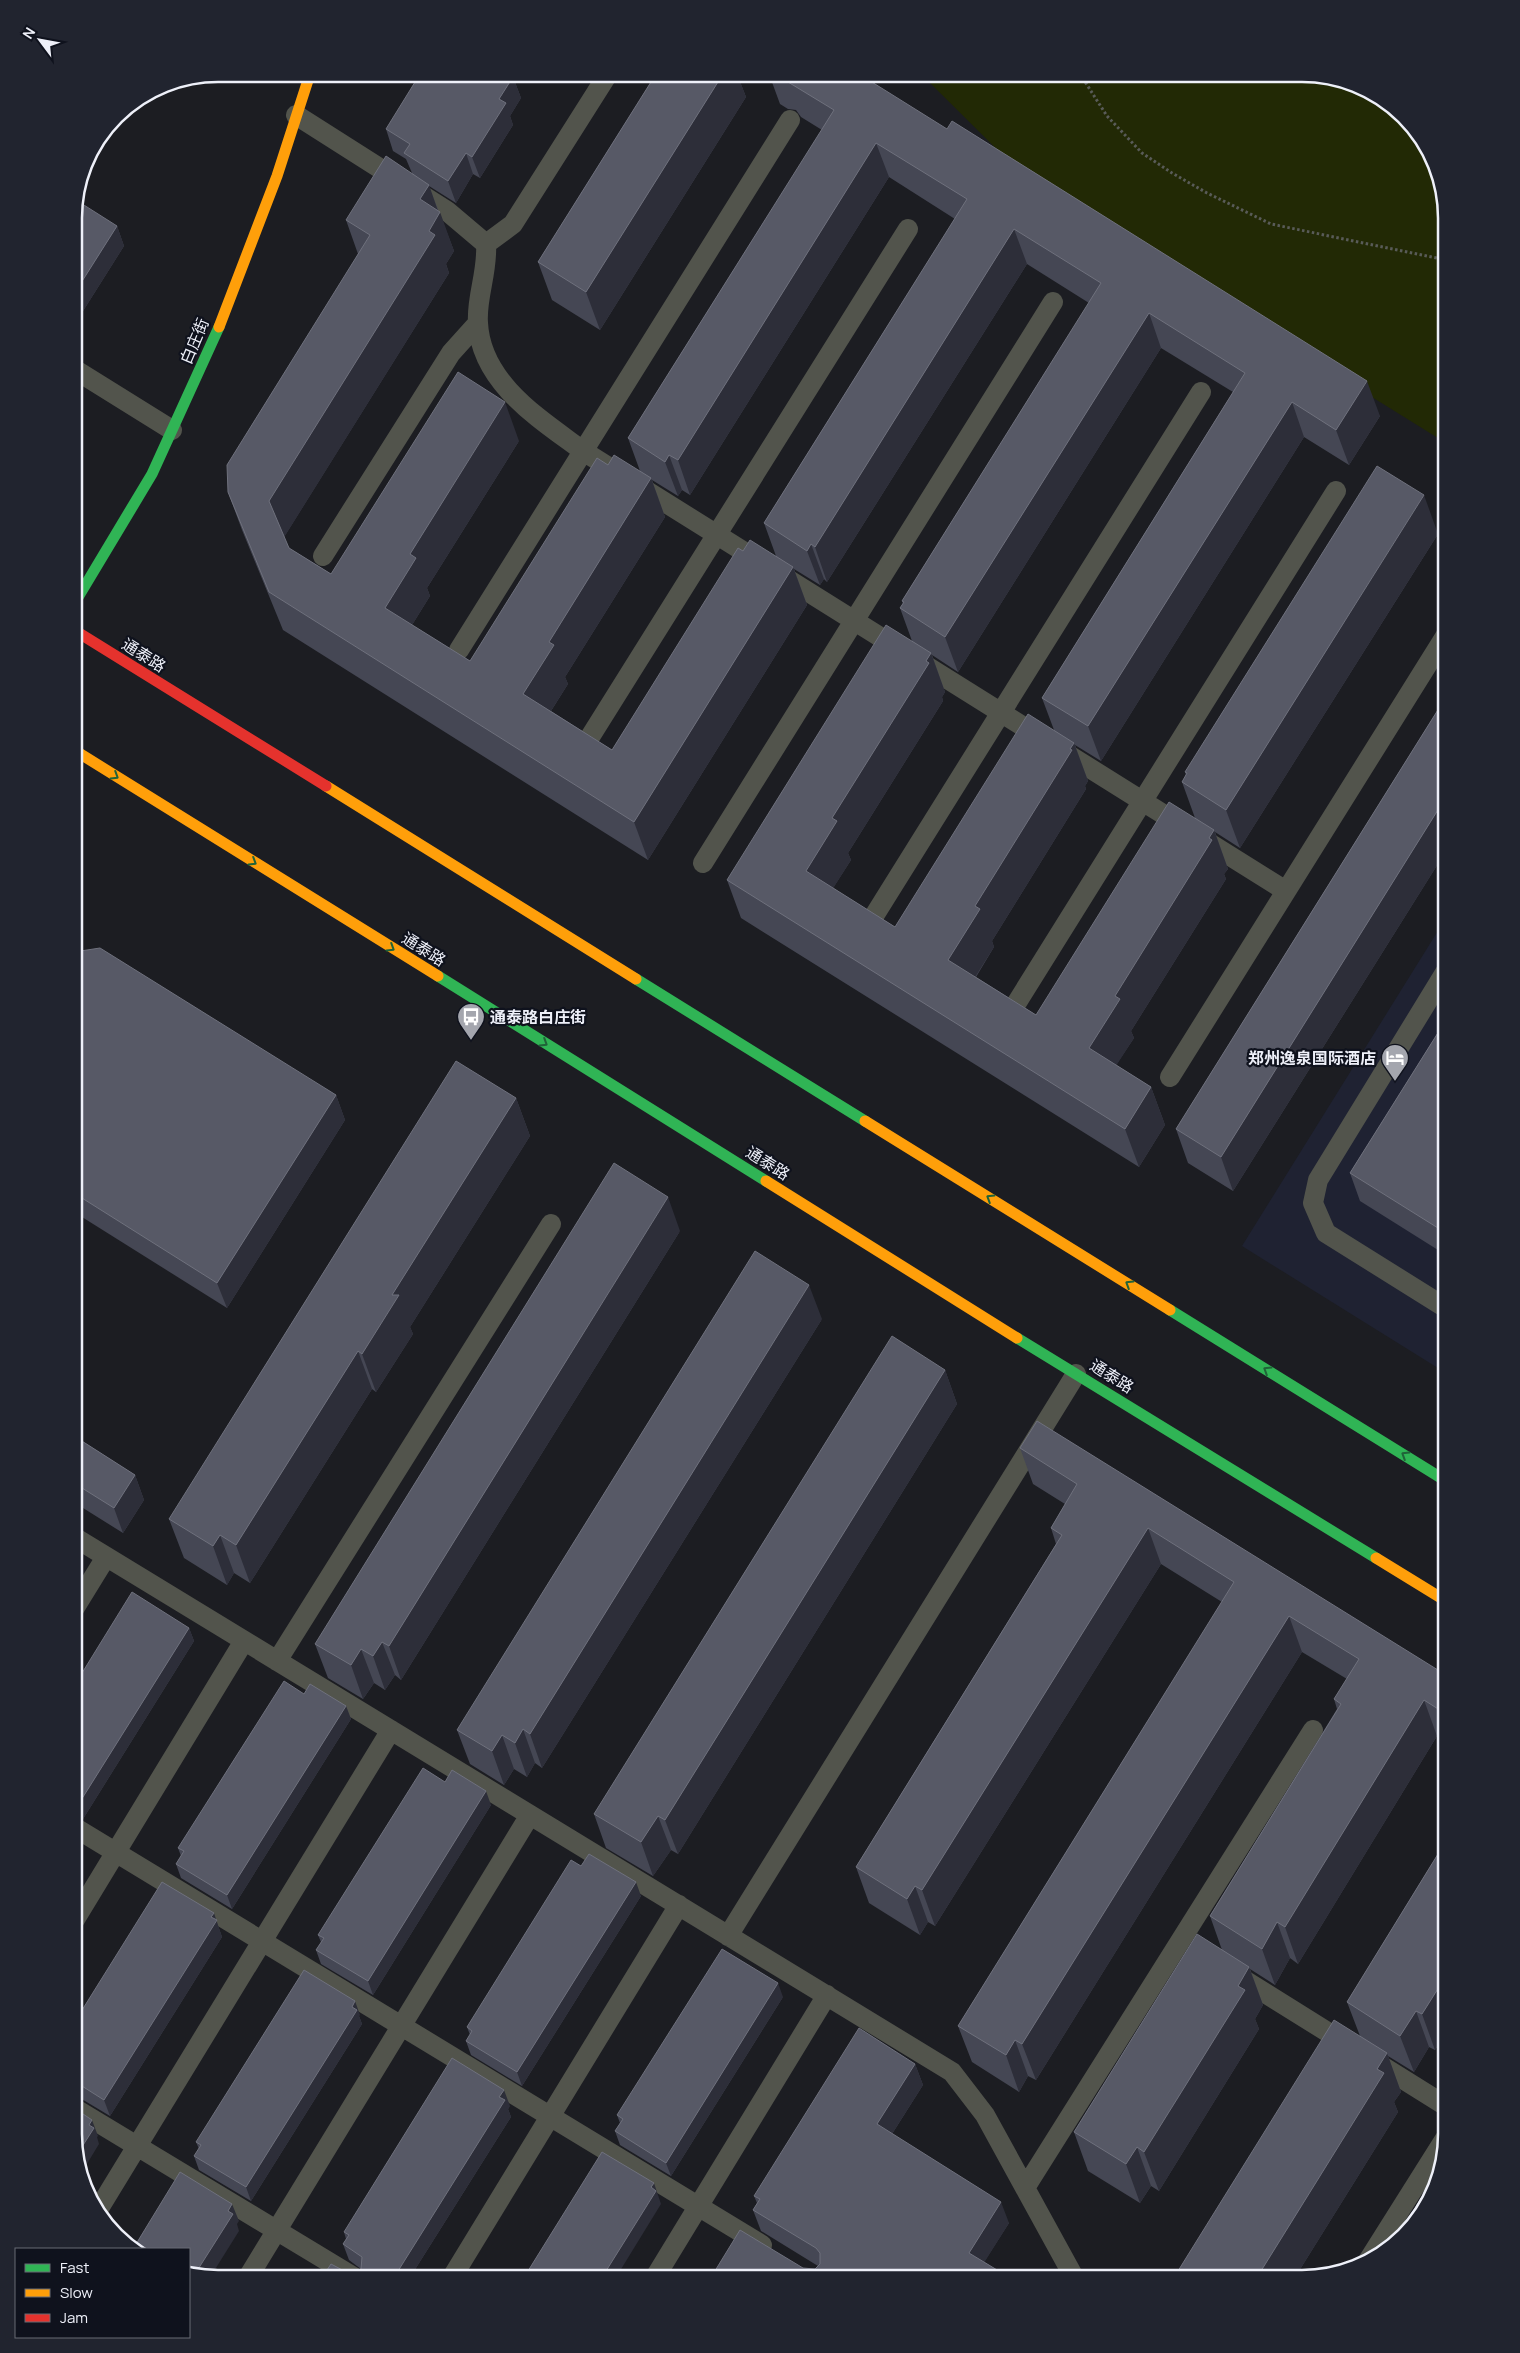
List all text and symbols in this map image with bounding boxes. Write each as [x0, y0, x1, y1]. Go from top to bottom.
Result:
north arrow [15, 15, 65, 65]
text: N [18, 24, 39, 42]
street label: 白庄街 [174, 315, 214, 367]
street label: 通泰路 [118, 633, 170, 677]
one-way arrow [110, 770, 119, 779]
one-way arrow [248, 855, 257, 865]
street label: 通泰路 [398, 927, 450, 971]
one-way arrow [386, 941, 395, 951]
bus stop icon: 通泰路白庄街 [456, 1002, 486, 1041]
place label: 通泰路白庄街 [490, 1006, 586, 1028]
one-way arrow [539, 1036, 548, 1046]
hotel icon: 郑州逸泉国际酒店 [1380, 1043, 1410, 1082]
place label: 郑州逸泉国际酒店 [1248, 1047, 1376, 1069]
street label: 通泰路 [742, 1141, 794, 1185]
one-way arrow [987, 1195, 996, 1205]
one-way arrow [1125, 1281, 1134, 1290]
street label: 通泰路 [1086, 1354, 1138, 1398]
one-way arrow [1263, 1366, 1272, 1376]
one-way arrow [1401, 1452, 1410, 1461]
legend [15, 2248, 190, 2338]
text: Fast [60, 2257, 89, 2278]
text: Slow [60, 2282, 93, 2303]
text: Jam [60, 2307, 88, 2328]

